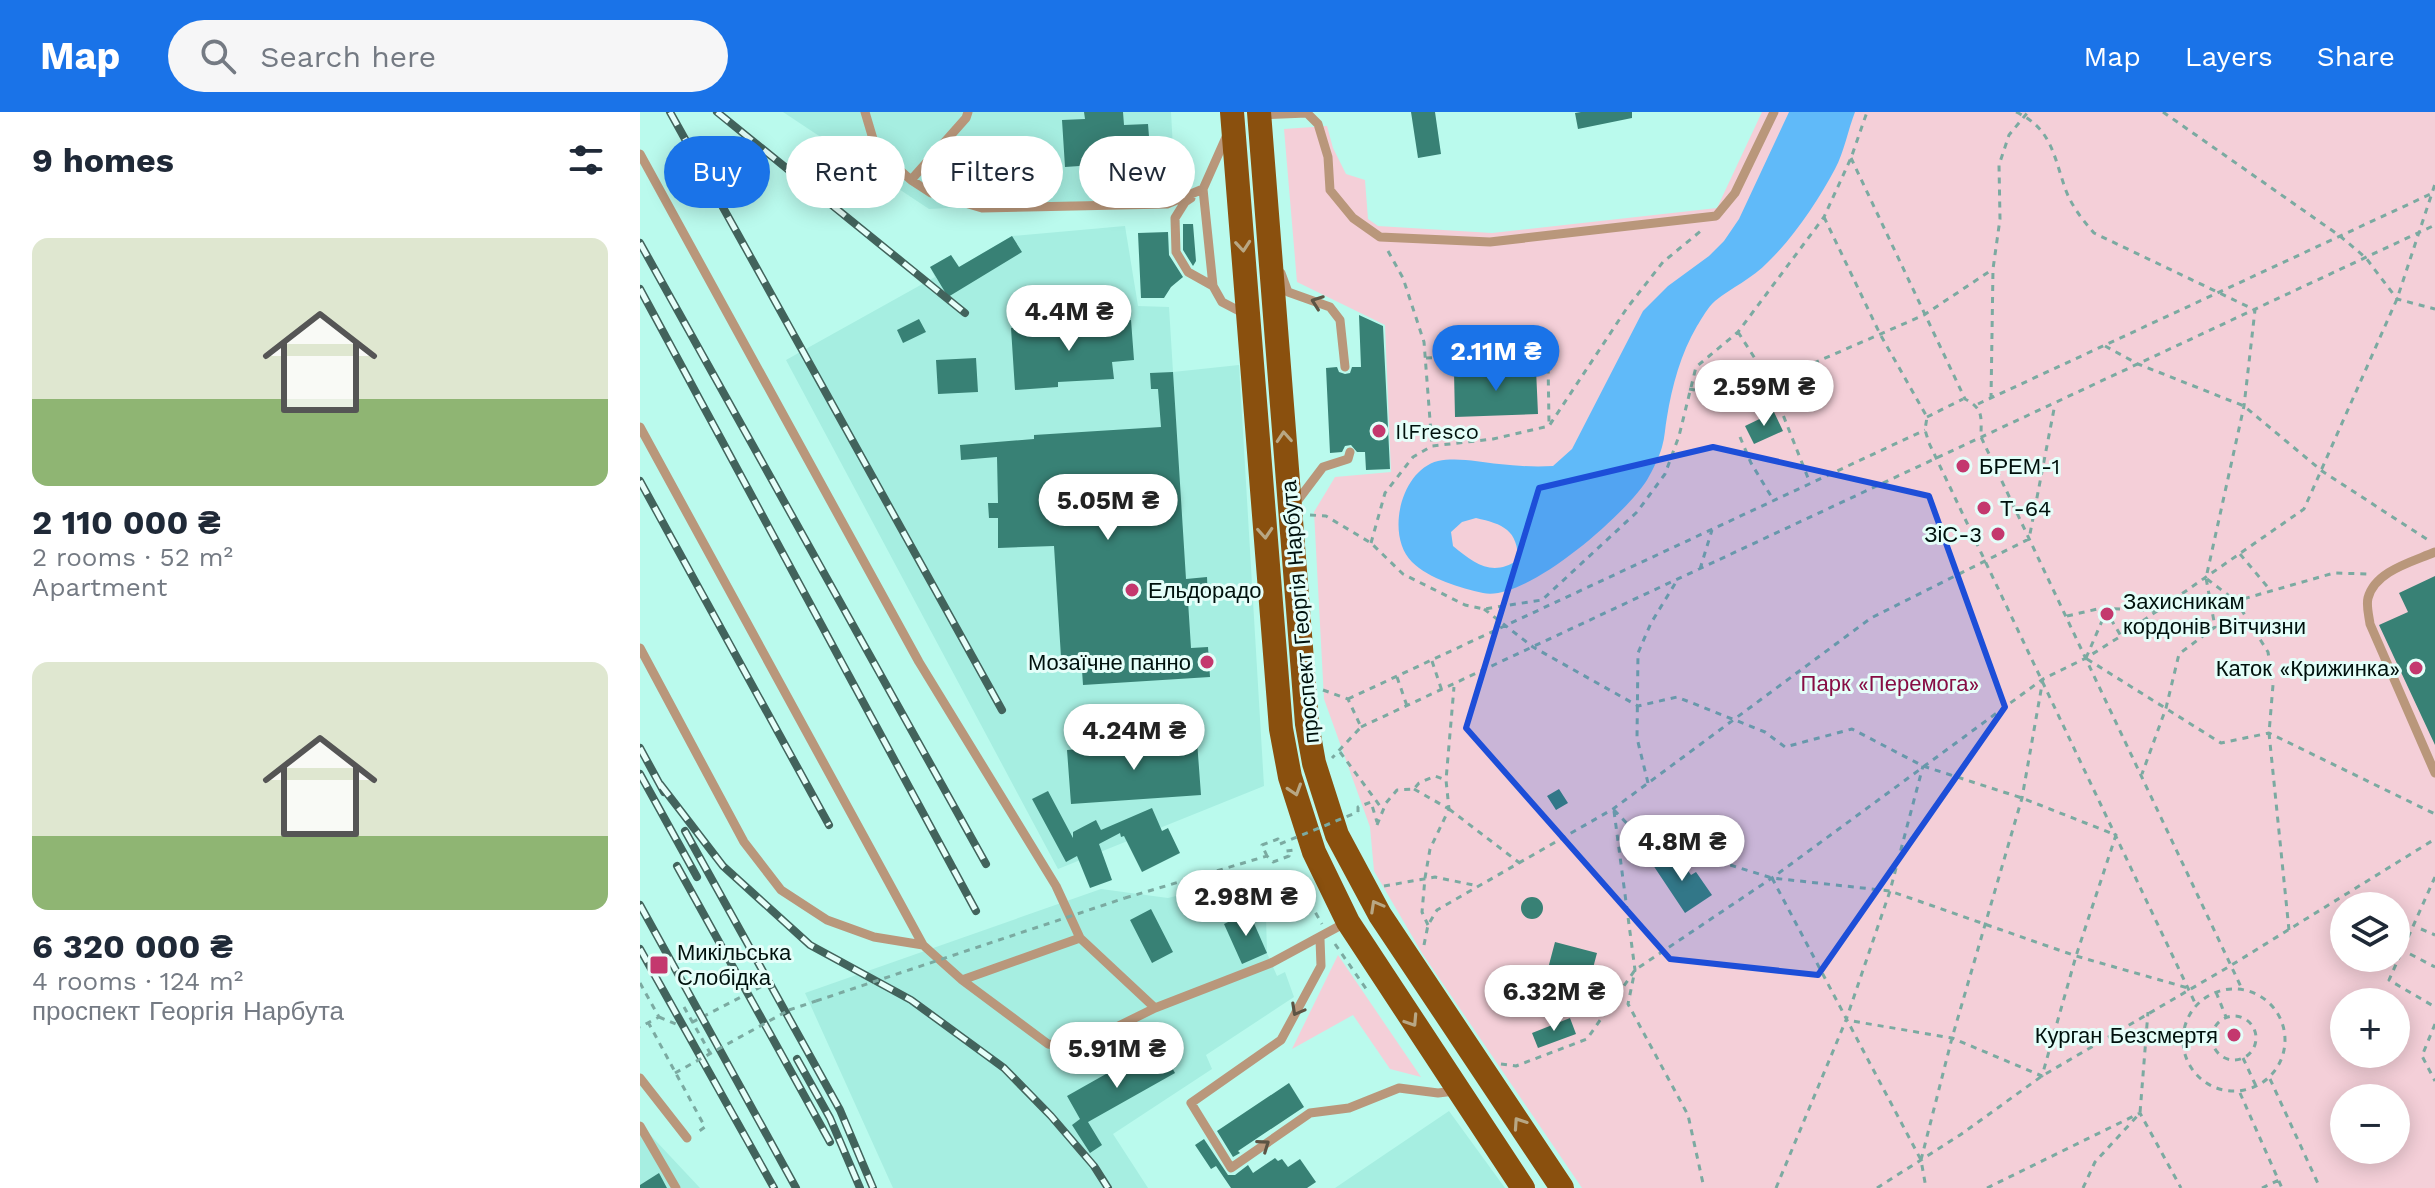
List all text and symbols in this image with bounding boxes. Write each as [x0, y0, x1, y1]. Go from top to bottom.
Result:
search box [168, 20, 728, 92]
text: Map [40, 34, 120, 78]
icon: search [196, 34, 240, 78]
text: Search here [260, 39, 436, 74]
text: Map [2084, 40, 2141, 73]
text: Layers [2185, 40, 2273, 73]
text: Share [2317, 40, 2395, 73]
chip: Buy [664, 136, 770, 208]
chip: Rent [786, 136, 905, 208]
chip: Filters [921, 136, 1063, 208]
chip: New [1079, 136, 1195, 208]
icon: filters [564, 138, 608, 182]
text: 9 homes [32, 140, 174, 180]
one-way arrow [1234, 240, 1251, 253]
pin: 4.4M ₴ [1004, 285, 1134, 353]
icon: home [248, 290, 392, 434]
text: 4.4M ₴ [1024, 296, 1114, 326]
one-way arrow [1311, 296, 1325, 312]
pin: 2.11M ₴ [1422, 325, 1570, 393]
text: 2.11M ₴ [1450, 336, 1542, 366]
pin: 2.59M ₴ [1690, 360, 1838, 428]
text: 2.59M ₴ [1713, 371, 1815, 401]
place label: IlFresco [1395, 419, 1479, 444]
marker: IlFresco [1370, 422, 1388, 440]
one-way arrow [1276, 430, 1293, 443]
place label: БРЕМ-1 [1979, 454, 2060, 479]
marker: БРЕМ-1 [1954, 457, 1972, 475]
pin: 5.05M ₴ [1034, 474, 1182, 542]
street label: проспект Георгія Нарбута [1276, 479, 1324, 745]
text: 5.05M ₴ [1057, 485, 1159, 515]
place label: Т-64 [2000, 496, 2051, 521]
marker: Т-64 [1975, 499, 1993, 517]
text: 2 110 000 ₴ [32, 502, 221, 542]
place label: ЗіС-3 [1924, 522, 1982, 547]
marker: ЗіС-3 [1989, 525, 2007, 543]
one-way arrow [1256, 527, 1273, 540]
text: 2 rooms · 52 m² [32, 542, 233, 572]
text: Apartment [32, 572, 168, 602]
place label: Ельдорадо [1148, 578, 1262, 603]
marker: Ельдорадо [1123, 581, 1141, 599]
place label: Захисникам кордонів Вітчизни [2123, 589, 2306, 639]
marker: Захисникам кордонів Вітчизни [2098, 605, 2116, 623]
place label: Мозаїчне панно [1028, 650, 1191, 675]
marker: Мозаїчне панно [1198, 653, 1216, 671]
place label: Каток «Крижинка» [2216, 656, 2400, 681]
marker: Каток «Крижинка» [2407, 659, 2425, 677]
park label: Парк «Перемога» [1801, 671, 1979, 696]
pin: 4.24M ₴ [1060, 704, 1208, 772]
icon: home [248, 714, 392, 858]
text: 4.24M ₴ [1082, 715, 1186, 745]
one-way arrow [1285, 783, 1301, 797]
pin: 4.8M ₴ [1617, 815, 1747, 883]
text: 4.8M ₴ [1638, 826, 1726, 856]
pin: 2.98M ₴ [1172, 870, 1320, 938]
text: 2.98M ₴ [1194, 881, 1298, 911]
map controls [2330, 892, 2410, 1164]
button: layers [2330, 892, 2410, 972]
one-way arrow [1370, 900, 1386, 915]
text: 6 320 000 ₴ [32, 926, 233, 966]
place label: Микільська Слобідка [677, 940, 792, 990]
marker: Микільська Слобідка [648, 954, 670, 976]
pin: 6.32M ₴ [1480, 965, 1628, 1033]
text: 4 rooms · 124 m² [32, 966, 243, 996]
text: 6.32M ₴ [1503, 976, 1605, 1006]
button: + [2330, 988, 2410, 1068]
text: проспект Георгія Нарбута [32, 996, 344, 1026]
one-way arrow [1291, 1002, 1306, 1017]
one-way arrow [1402, 1012, 1417, 1026]
pin: 5.91M ₴ [1043, 1022, 1191, 1090]
place label: Курган Безсмертя [2035, 1023, 2218, 1048]
marker: Курган Безсмертя [2225, 1026, 2243, 1044]
text: 5.91M ₴ [1068, 1033, 1166, 1063]
button: − [2330, 1084, 2410, 1164]
one-way arrow [1513, 1117, 1528, 1132]
one-way arrow [1255, 1141, 1269, 1155]

